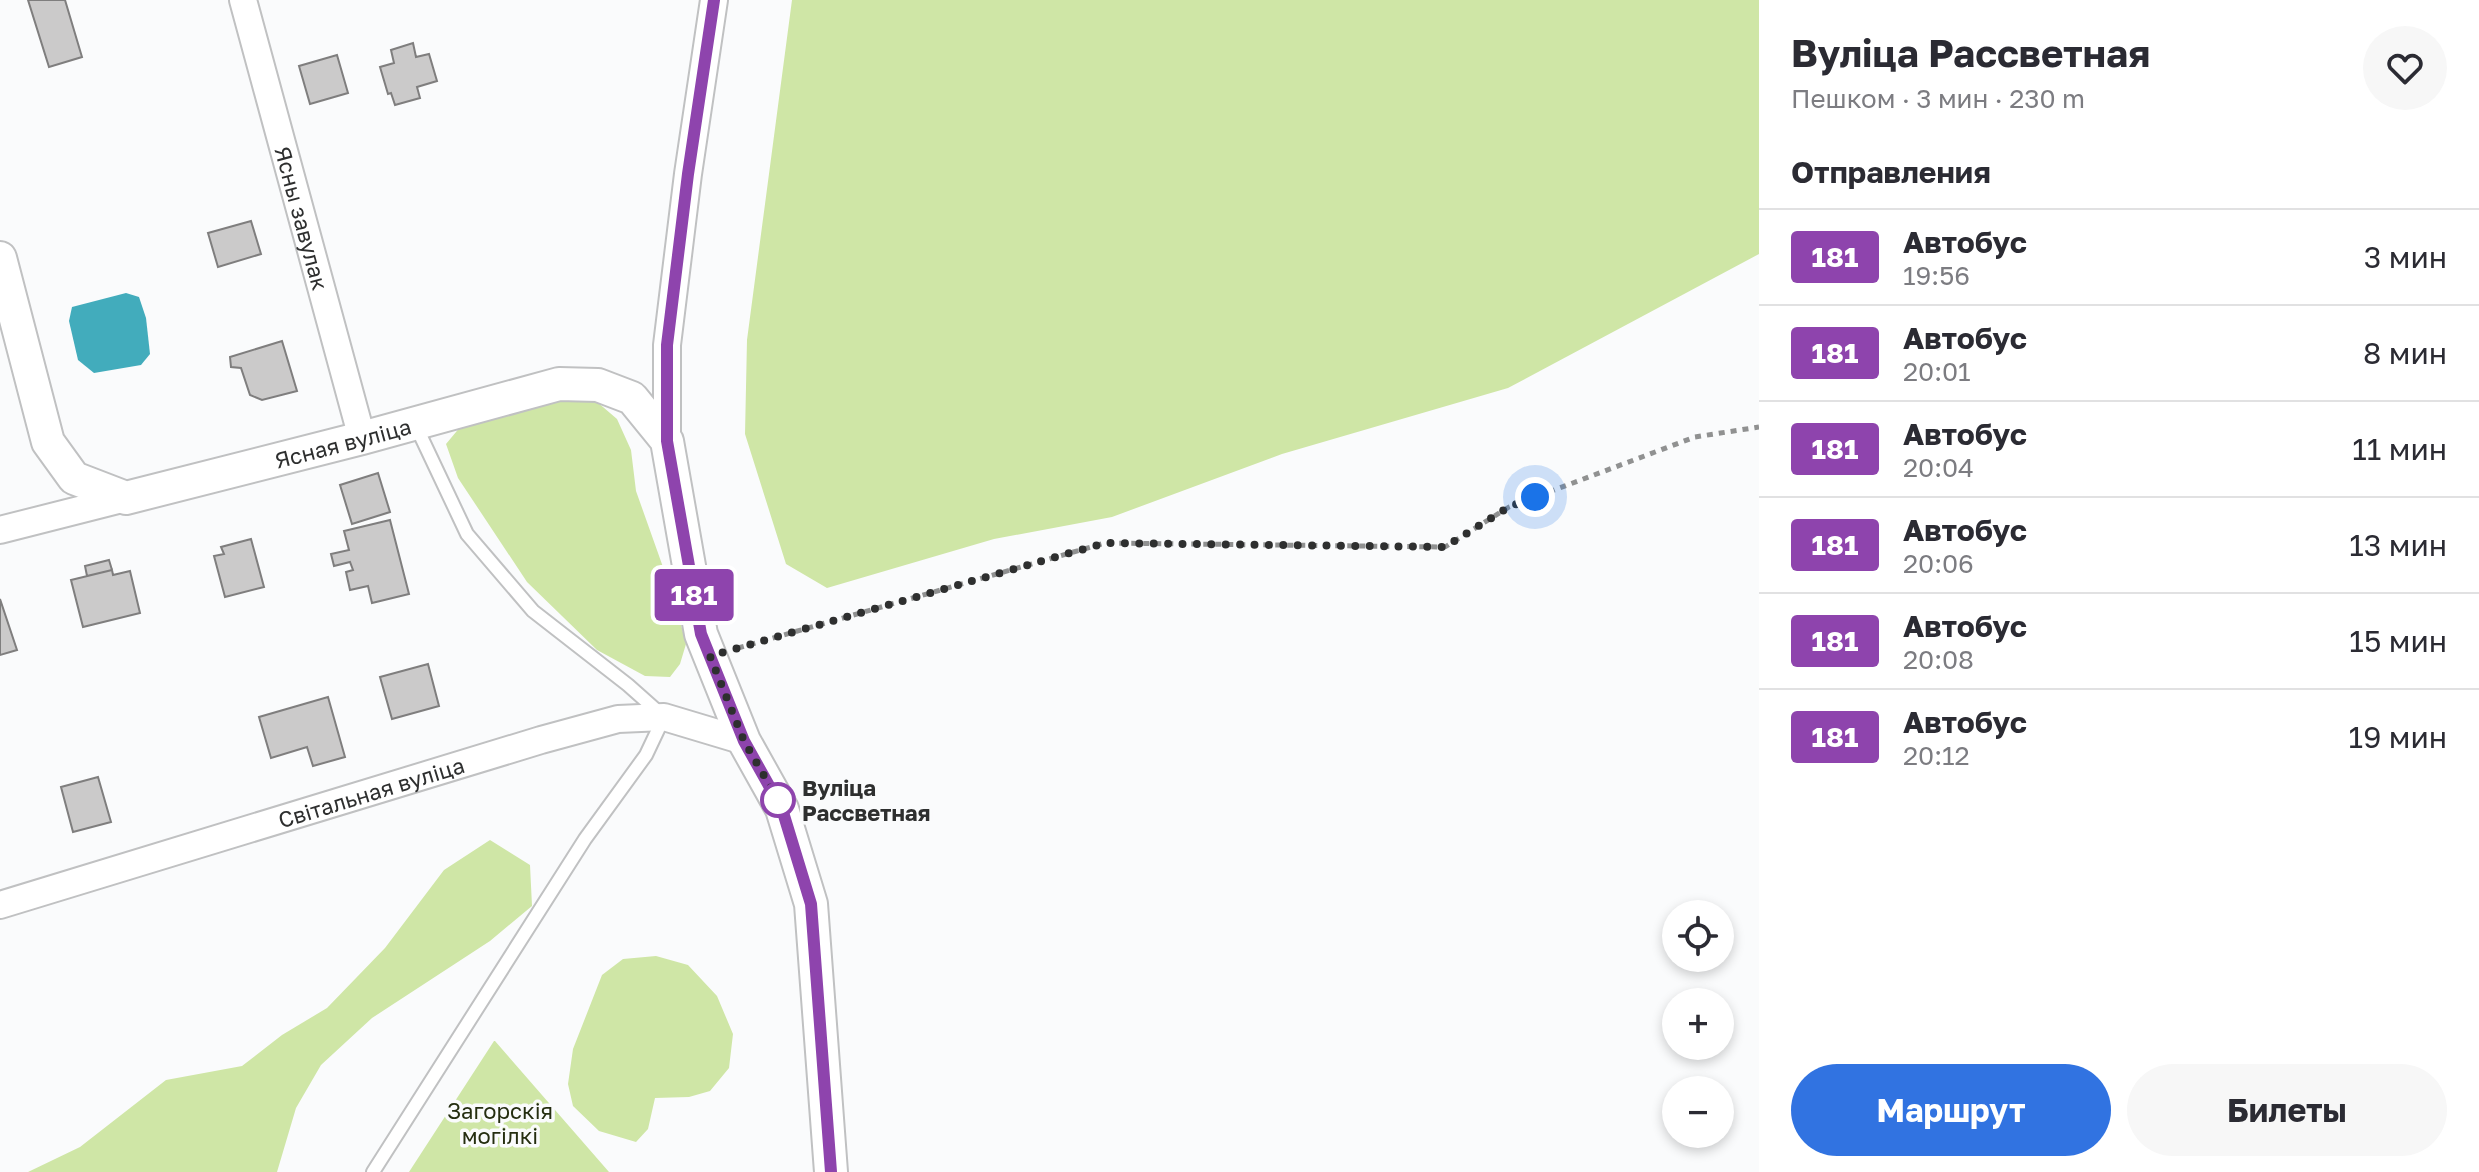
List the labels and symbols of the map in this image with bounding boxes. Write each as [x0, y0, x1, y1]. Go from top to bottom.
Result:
street label: Ясны завулак [270, 143, 335, 293]
street label: Ясная вуліца [272, 412, 414, 473]
your location [1515, 477, 1555, 517]
line badge: 181 [648, 569, 740, 621]
street label: Світальная вуліца [275, 751, 468, 833]
place label: Вуліца Рассветная [802, 774, 930, 826]
marker: Вуліца Рассветная [761, 783, 795, 817]
park label: Загорскія могілкі [447, 1097, 553, 1149]

